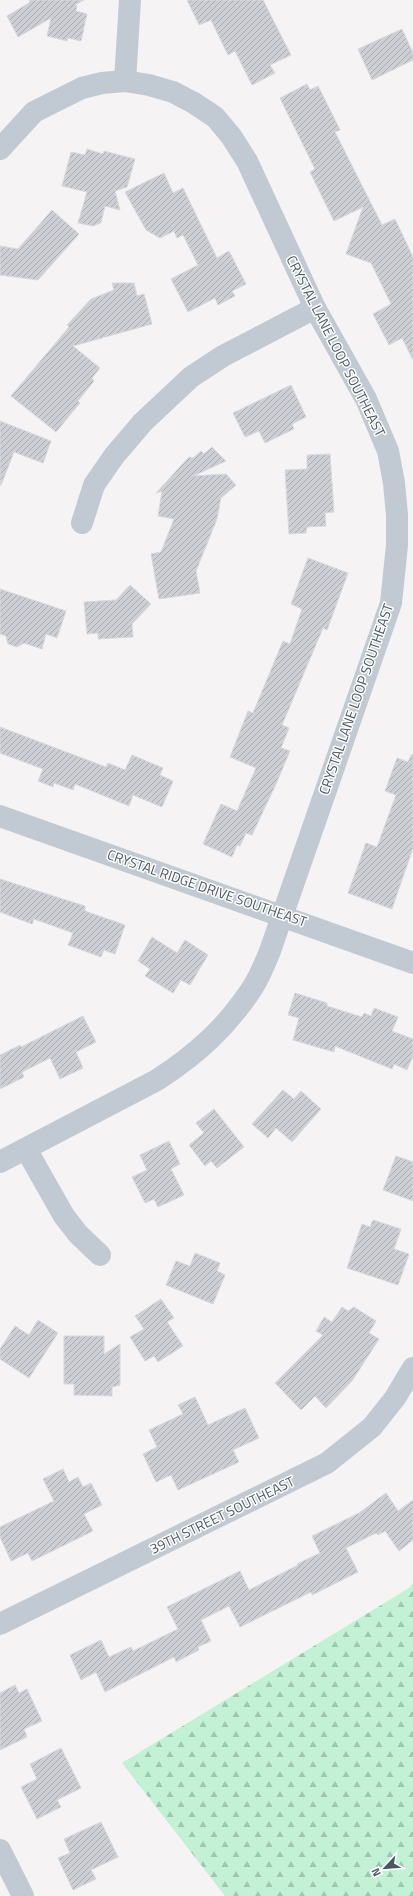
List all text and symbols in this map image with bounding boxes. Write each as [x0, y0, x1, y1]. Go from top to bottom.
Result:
street label: CRYSTAL LANE LOOP SOUTHEAST [281, 252, 392, 441]
street label: CRYSTAL LANE LOOP SOUTHEAST [313, 600, 398, 797]
street label: CRYSTAL RIDGE DRIVE SOUTHEAST [105, 843, 310, 932]
street label: 39TH STREET SOUTHEAST [146, 1470, 298, 1559]
north arrow [365, 1848, 405, 1888]
text: N [367, 1865, 385, 1879]

